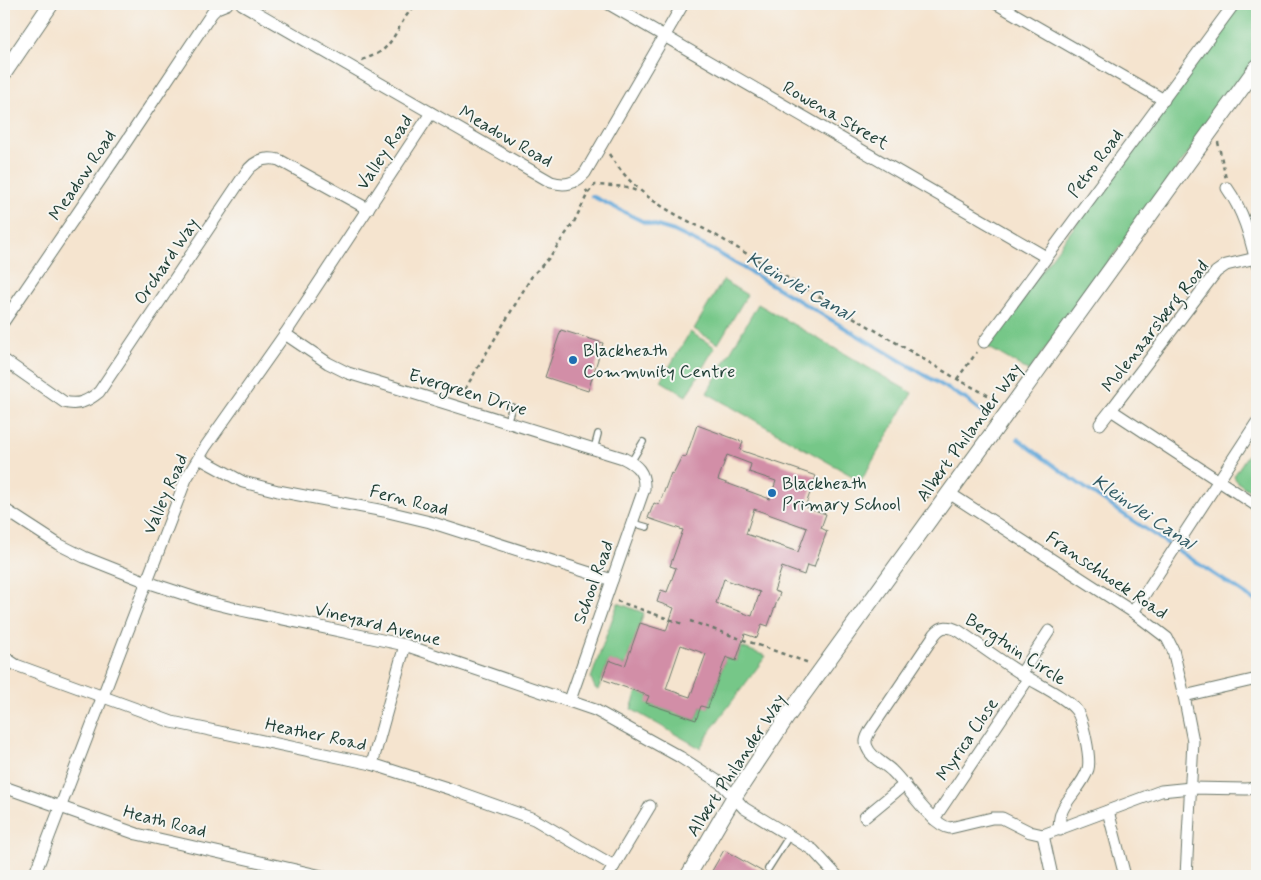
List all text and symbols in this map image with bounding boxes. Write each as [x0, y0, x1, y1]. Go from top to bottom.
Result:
street label: Rowena Street [778, 76, 893, 156]
street label: Meadow Road [454, 100, 557, 173]
street label: Valley Road [351, 110, 419, 195]
street label: Petro Road [1062, 125, 1129, 203]
street label: Meadow Road [44, 126, 122, 226]
street label: Orchard Way [129, 213, 205, 310]
water label: Kleinvlei Canal [742, 246, 860, 328]
street label: Molenaarsberg Road [1097, 256, 1216, 399]
place label: Blackheath Community Centre [583, 339, 735, 384]
marker: Blackheath Community Centre [567, 354, 579, 366]
street label: Albert Philander Way [911, 358, 1028, 507]
street label: Evergreen Drive [405, 363, 530, 423]
street label: Valley Road [138, 450, 194, 538]
water label: Kleinvlei Canal [1087, 469, 1202, 558]
place label: Blackheath Primary School [782, 472, 901, 517]
street label: Fern Road [367, 480, 451, 522]
marker: Blackheath Primary School [766, 487, 778, 499]
street label: Franschhoek Road [1041, 526, 1172, 626]
street label: School Road [568, 537, 620, 627]
street label: Vineyard Avenue [312, 598, 444, 652]
street label: Bergtuin Circle [960, 608, 1071, 692]
street label: Albert Philander Way [682, 689, 792, 842]
street label: Myrica Close [931, 693, 1005, 786]
street label: Heather Road [263, 713, 369, 757]
street label: Heath Road [121, 800, 209, 844]

